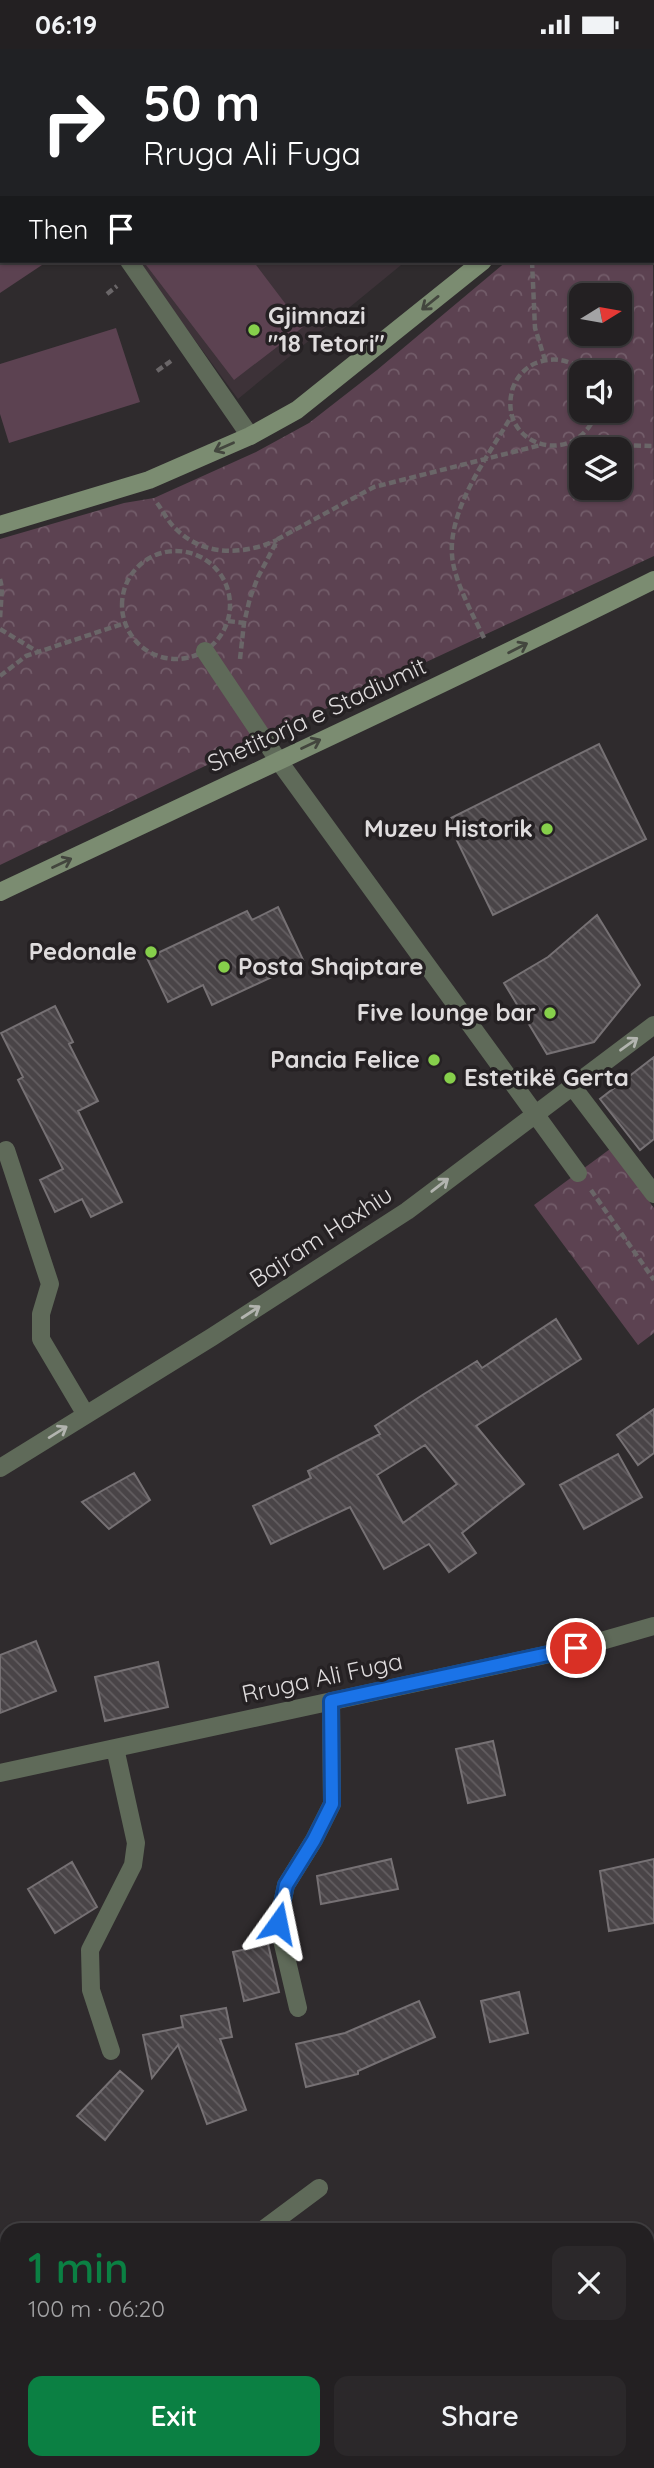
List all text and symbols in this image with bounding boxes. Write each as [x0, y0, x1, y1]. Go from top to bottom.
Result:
text: 06:19 [35, 8, 97, 41]
text: 50 m [143, 72, 260, 133]
icon: right [28, 77, 119, 168]
text: Rruga Ali Fuga [143, 133, 361, 173]
icon: arrive [102, 210, 140, 248]
text: Then [28, 213, 88, 246]
north arrow [569, 283, 632, 347]
map controls [569, 283, 632, 500]
one-way arrow [421, 296, 439, 311]
place label: Gjimnazi "18 Tetori" [268, 300, 385, 358]
marker: Gjimnazi "18 Tetori" [246, 322, 262, 338]
button: sound [569, 360, 632, 423]
button: layers [569, 437, 632, 500]
one-way arrow [214, 441, 236, 454]
one-way arrow [507, 641, 528, 655]
street label: Shetitorja e Stadiumit [202, 650, 431, 778]
one-way arrow [300, 737, 321, 751]
place label: Muzeu Historik [364, 813, 533, 843]
marker: Muzeu Historik [539, 821, 555, 837]
one-way arrow [51, 856, 72, 869]
place label: Pedonale [29, 936, 137, 966]
marker: Pedonale [143, 944, 159, 960]
place label: Posta Shqiptare [238, 951, 424, 981]
marker: Posta Shqiptare [216, 959, 232, 975]
place label: Five lounge bar [357, 997, 536, 1027]
marker: Five lounge bar [542, 1005, 558, 1021]
one-way arrow [619, 1037, 638, 1051]
place label: Pancia Felice [270, 1044, 420, 1074]
marker: Pancia Felice [426, 1052, 442, 1068]
place label: Estetikë Gerta [464, 1062, 629, 1092]
marker: Estetikë Gerta [442, 1070, 458, 1086]
one-way arrow [430, 1178, 448, 1193]
street label: Bajram Haxhiu [243, 1179, 398, 1294]
one-way arrow [240, 1304, 260, 1318]
one-way arrow [48, 1425, 67, 1440]
pin [546, 1618, 606, 1678]
icon: arrive [557, 1629, 595, 1667]
street label: Rruga Ali Fuga [239, 1645, 405, 1709]
position arrow [241, 1886, 315, 1960]
text: 1 min [28, 2241, 129, 2294]
button: close [552, 2246, 626, 2320]
text: 100 m · 06:20 [28, 2294, 165, 2323]
button: Exit [28, 2376, 320, 2456]
button: Share [334, 2376, 626, 2456]

